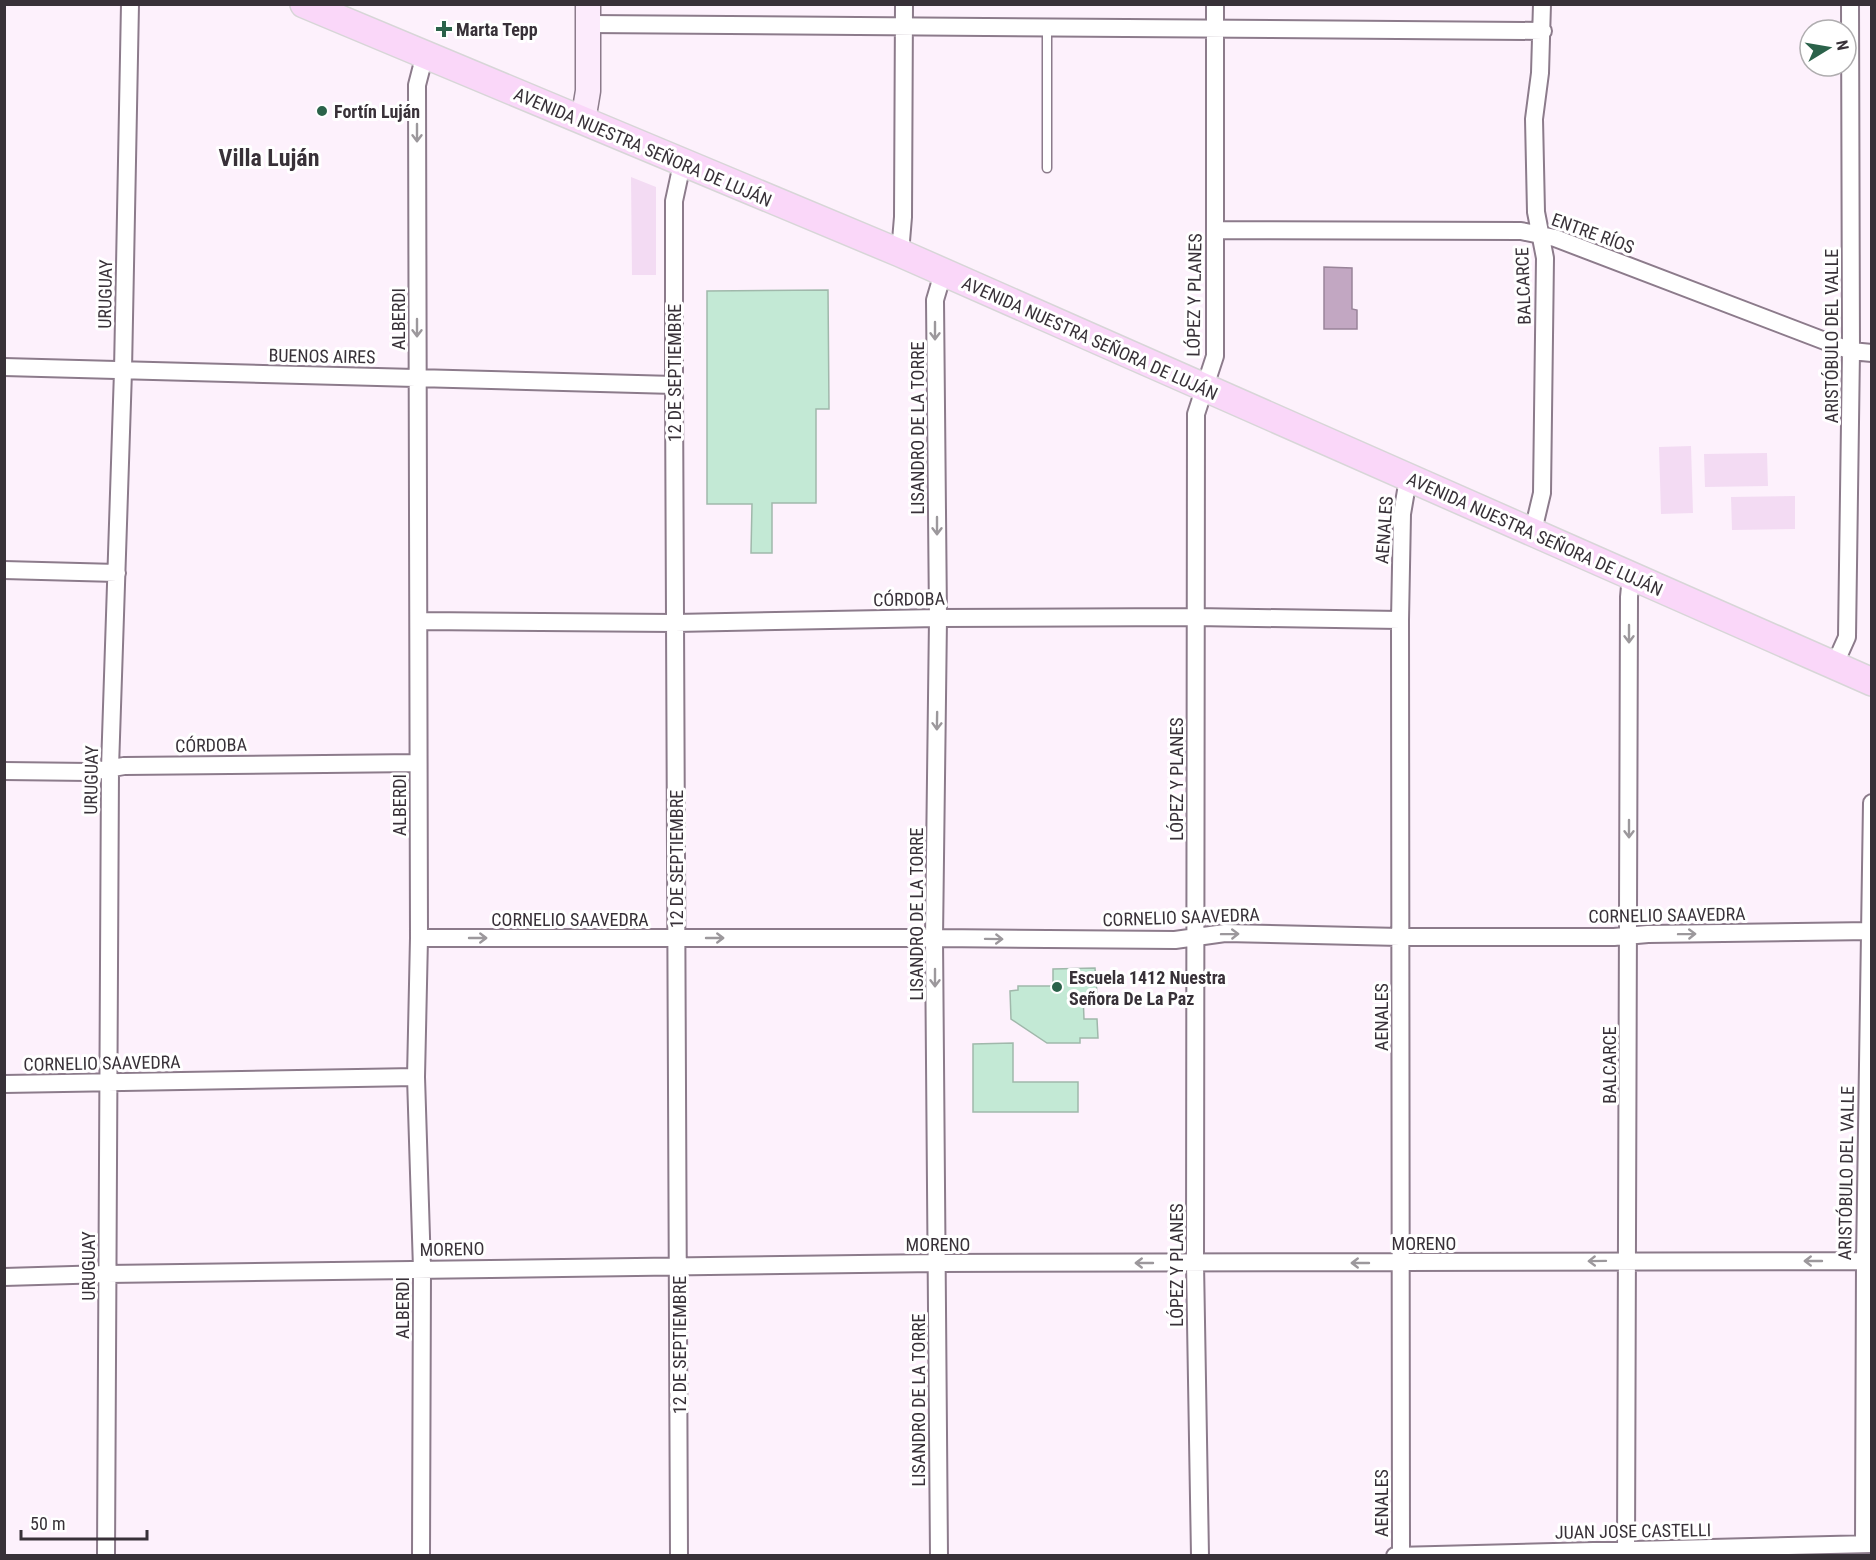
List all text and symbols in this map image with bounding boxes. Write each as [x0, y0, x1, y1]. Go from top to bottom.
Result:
north arrow [1798, 18, 1858, 78]
place label: Marta Tepp [456, 19, 538, 40]
marker: Marta Tepp [437, 22, 451, 36]
text: N [1832, 39, 1852, 52]
street label: AVENIDA NUESTRA SEÑORA DE LUJÁN [511, 83, 775, 211]
place label: Fortín Luján [334, 101, 420, 122]
marker: Fortín Luján [315, 104, 329, 118]
one-way arrow [411, 122, 423, 142]
district label: Villa Luján [219, 144, 319, 172]
street label: ENTRE RÍOS [1549, 208, 1637, 258]
street label: LÓPEZ Y PLANES [1182, 233, 1206, 357]
street label: BALCARCE [1511, 247, 1535, 325]
street label: ARISTÓBULO DEL VALLE [1821, 249, 1842, 423]
street label: URUGUAY [94, 259, 116, 329]
street label: AVENIDA NUESTRA SEÑORA DE LUJÁN [959, 272, 1221, 404]
street label: ALBERDI [388, 288, 409, 350]
street label: 12 DE SEPTIEMBRE [664, 304, 685, 442]
one-way arrow [411, 317, 423, 337]
one-way arrow [929, 320, 941, 340]
street label: LISANDRO DE LA TORRE [907, 341, 928, 514]
street label: BUENOS AIRES [268, 345, 376, 367]
street label: AVENIDA NUESTRA SEÑORA DE LUJÁN [1404, 468, 1666, 600]
street label: AENALES [1371, 495, 1397, 565]
one-way arrow [931, 515, 943, 535]
street label: CÓRDOBA [873, 588, 946, 610]
one-way arrow [1623, 623, 1635, 643]
one-way arrow [931, 710, 943, 730]
street label: LÓPEZ Y PLANES [1166, 717, 1187, 841]
street label: CÓRDOBA [175, 734, 248, 756]
street label: URUGUAY [80, 745, 102, 815]
street label: ALBERDI [389, 774, 410, 836]
street label: 12 DE SEPTIEMBRE [666, 790, 687, 928]
one-way arrow [1623, 818, 1635, 838]
street label: LISANDRO DE LA TORRE [906, 827, 927, 1000]
street label: CORNELIO SAAVEDRA [1588, 903, 1746, 927]
street label: CORNELIO SAAVEDRA [1102, 904, 1261, 930]
street label: CORNELIO SAAVEDRA [491, 909, 649, 930]
one-way arrow [1220, 928, 1240, 940]
one-way arrow [1677, 928, 1697, 940]
one-way arrow [467, 932, 487, 944]
one-way arrow [704, 932, 724, 944]
one-way arrow [983, 933, 1003, 944]
place label: Escuela 1412 Nuestra Señora De La Paz [1069, 967, 1226, 1009]
one-way arrow [929, 968, 941, 988]
marker: Escuela 1412 Nuestra Señora De La Paz [1050, 980, 1064, 994]
street label: AENALES [1371, 983, 1392, 1051]
street label: BALCARCE [1599, 1026, 1620, 1104]
street label: CORNELIO SAAVEDRA [23, 1051, 181, 1075]
street label: ARISTÓBULO DEL VALLE [1834, 1086, 1858, 1260]
street label: LÓPEZ Y PLANES [1166, 1203, 1187, 1327]
street label: URUGUAY [78, 1231, 99, 1301]
street label: MORENO [1392, 1233, 1456, 1254]
street label: MORENO [906, 1234, 970, 1255]
street label: MORENO [419, 1238, 485, 1260]
one-way arrow [1588, 1255, 1608, 1267]
one-way arrow [1804, 1255, 1824, 1267]
one-way arrow [1135, 1257, 1155, 1269]
one-way arrow [1351, 1257, 1371, 1269]
street label: 12 DE SEPTIEMBRE [669, 1276, 690, 1414]
street label: ALBERDI [392, 1277, 413, 1339]
street label: LISANDRO DE LA TORRE [908, 1313, 929, 1486]
street label: AENALES [1371, 1469, 1392, 1537]
scale bar [21, 1503, 147, 1541]
text: 50 m [30, 1513, 65, 1534]
street label: JUAN JOSE CASTELLI [1555, 1519, 1711, 1543]

